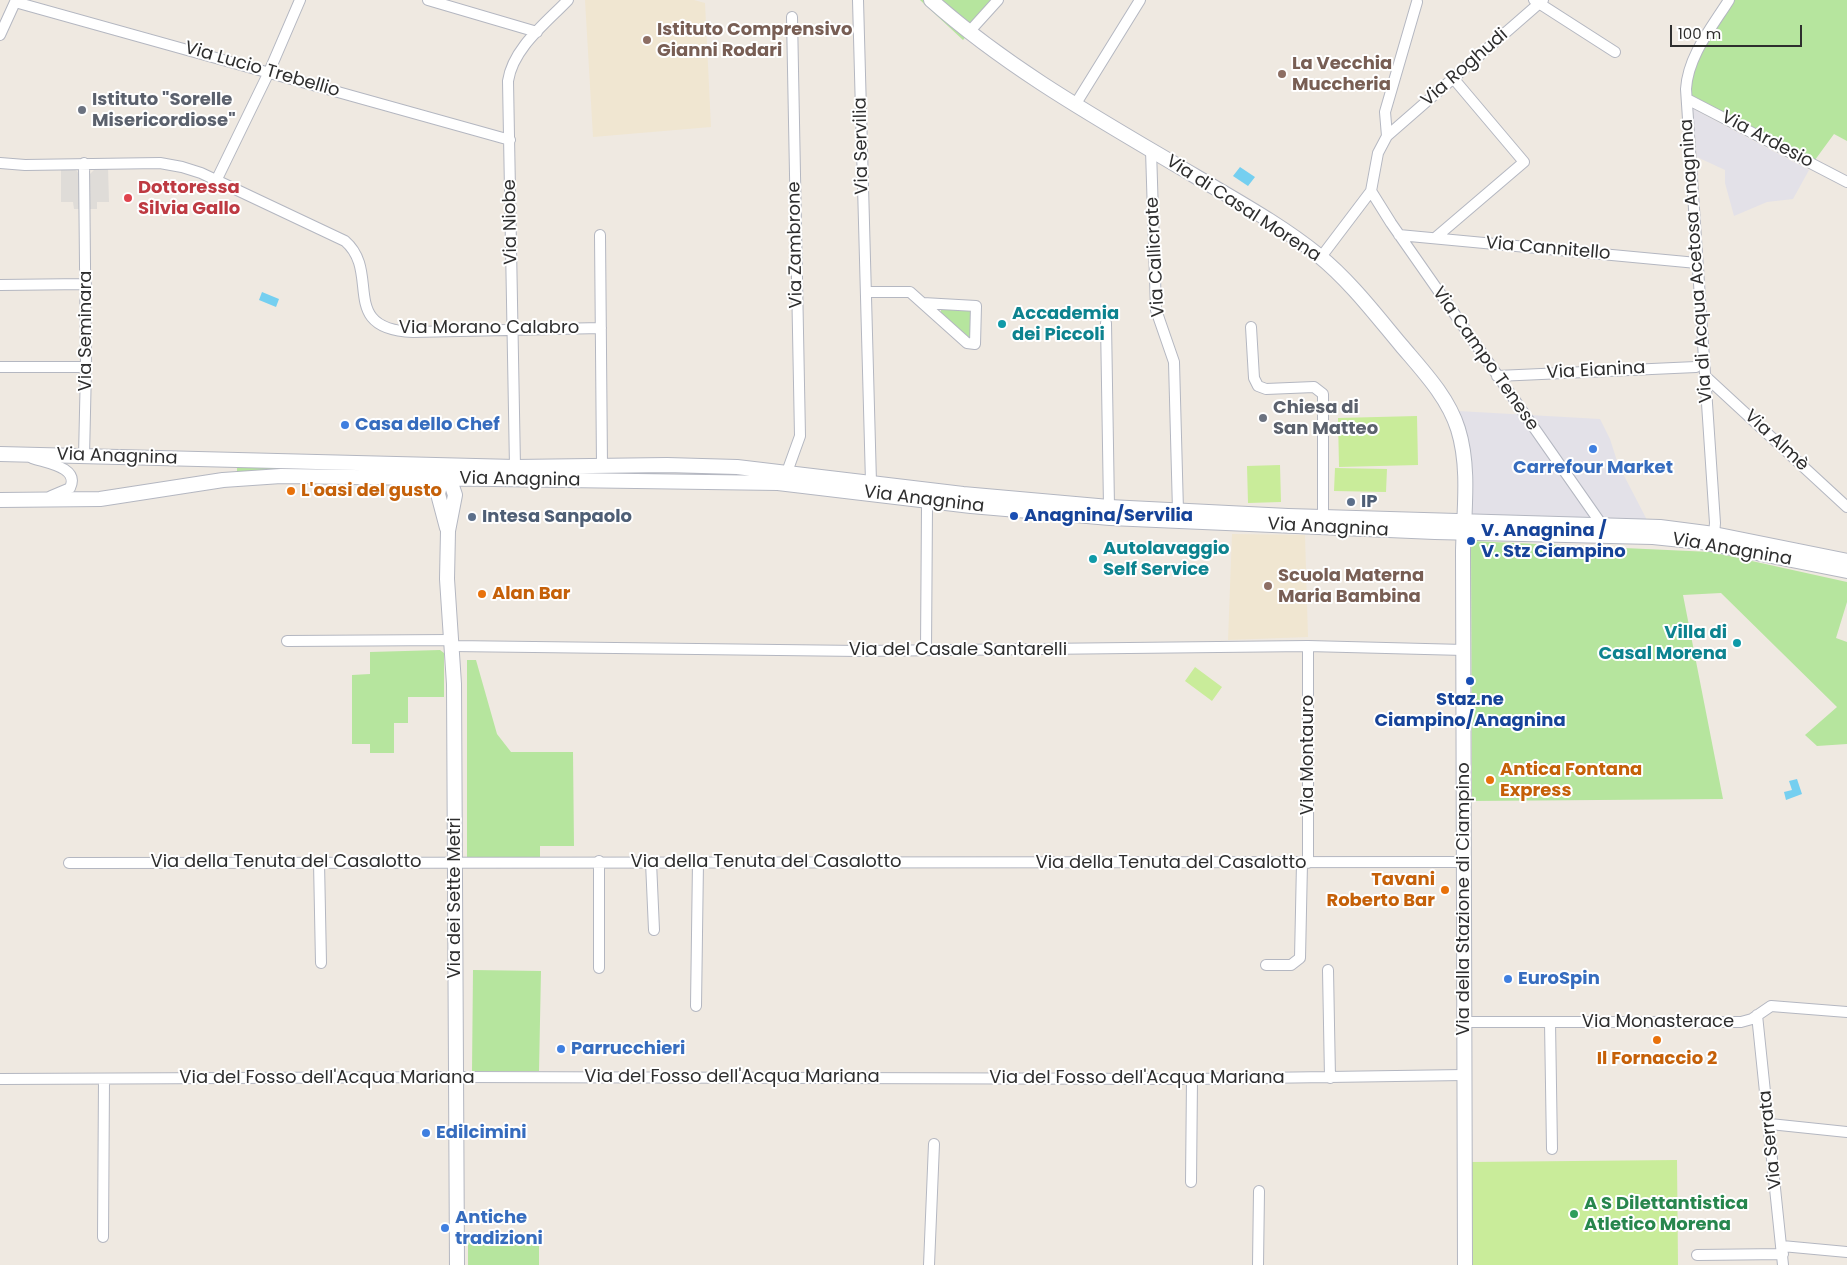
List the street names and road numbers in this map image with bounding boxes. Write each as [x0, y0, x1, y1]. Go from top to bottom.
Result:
street label: Via Roghudi [1417, 24, 1513, 112]
street label: Via Lucio Trebellio [182, 38, 342, 102]
street label: Via Servilia [850, 97, 874, 195]
street label: Via Ardesio [1717, 107, 1817, 173]
street label: Via di Acqua Acetosa Anagnina [1676, 118, 1718, 404]
street label: Via di Casal Morena [1161, 151, 1325, 267]
street label: Via Niobe [499, 179, 523, 265]
street label: Via Zambrone [784, 181, 808, 309]
street label: Via Callicrate [1142, 196, 1170, 318]
street label: Via Cannitello [1485, 233, 1611, 265]
street label: Via Seminara [75, 271, 97, 391]
street label: Via Campo Tenese [1427, 283, 1543, 435]
street label: Via Morano Calabro [399, 317, 579, 339]
street label: Via Eianina [1546, 358, 1646, 384]
street label: Via Almè [1739, 406, 1813, 476]
street label: Via Anagnina [56, 444, 178, 470]
street label: Via Anagnina [459, 468, 581, 492]
street label: Via Anagnina [863, 482, 985, 518]
street label: Via Anagnina [1267, 514, 1389, 542]
street label: Via Anagnina [1670, 529, 1794, 571]
street label: Via del Casale Santarelli [849, 639, 1067, 661]
street label: Via Montauro [1297, 695, 1319, 815]
street label: Via della Stazione di Ciampino [1453, 762, 1475, 1036]
street label: Via dei Sette Metri [444, 817, 466, 979]
street label: Via della Tenuta del Casalotto [151, 851, 421, 873]
street label: Via della Tenuta del Casalotto [631, 851, 901, 873]
street label: Via della Tenuta del Casalotto [1036, 852, 1306, 874]
street label: Via Monasterace [1582, 1011, 1734, 1033]
street label: Via del Fosso dell'Acqua Mariana [584, 1066, 880, 1088]
street label: Via del Fosso dell'Acqua Mariana [179, 1067, 475, 1089]
street label: Via del Fosso dell'Acqua Mariana [989, 1067, 1285, 1089]
street label: Via Serrata [1755, 1089, 1787, 1191]

